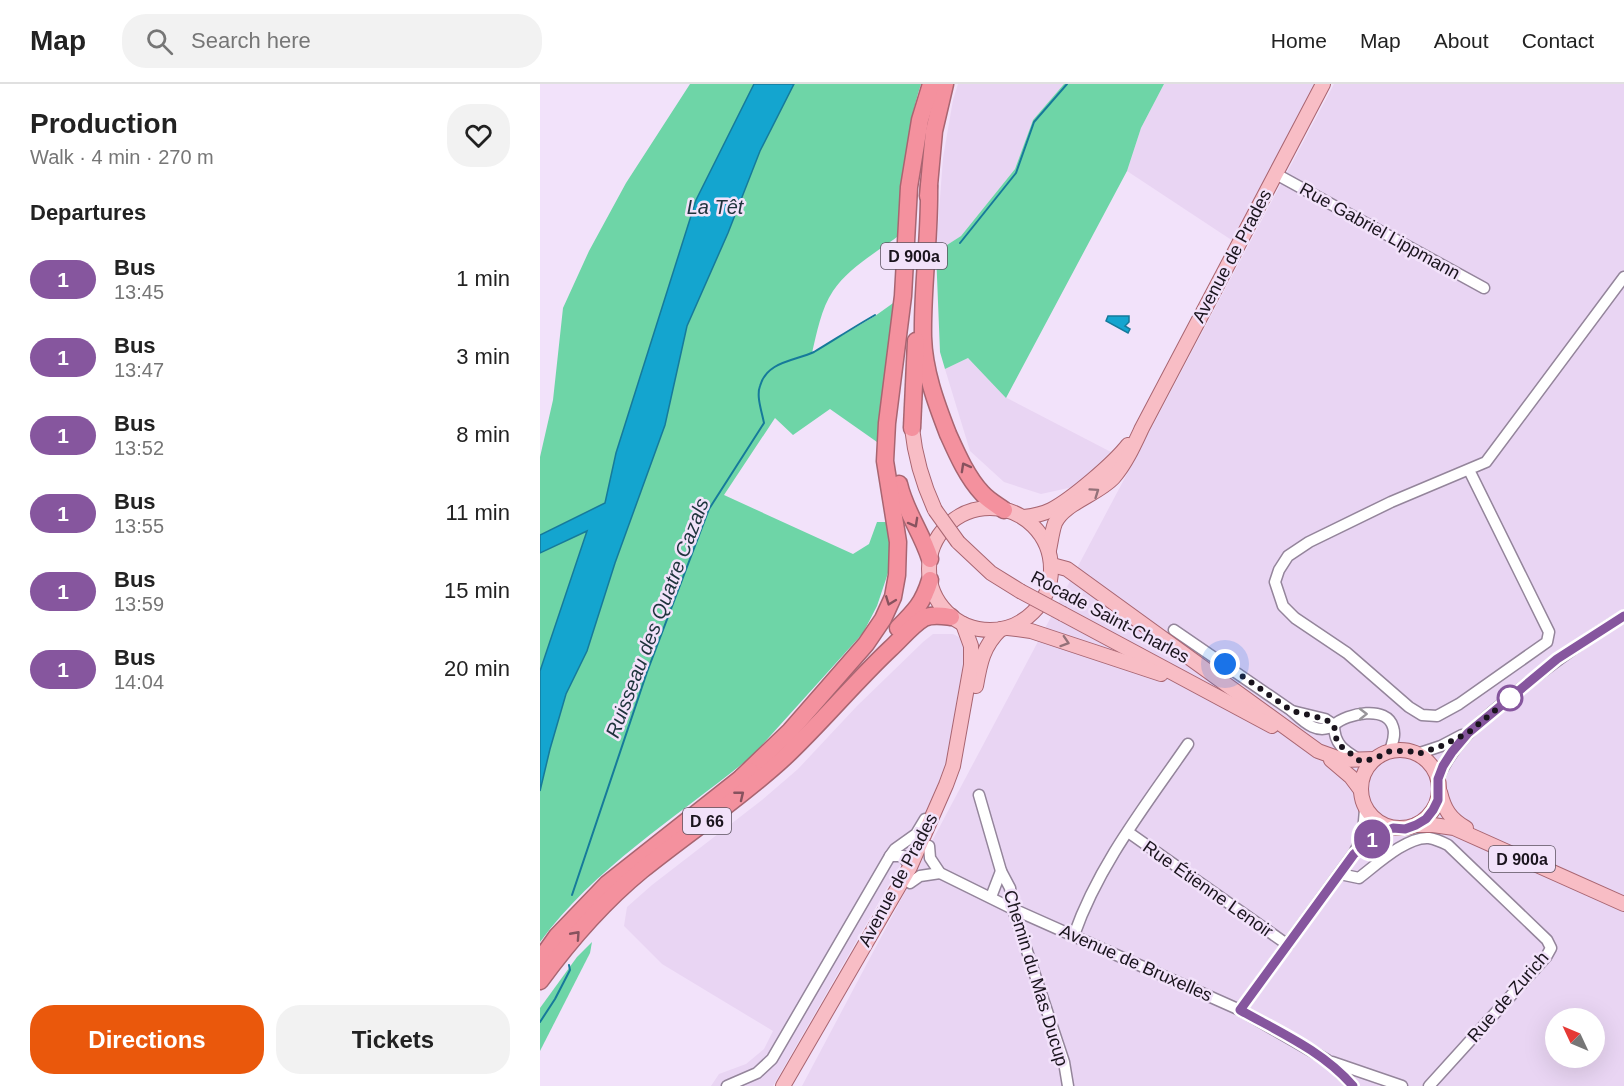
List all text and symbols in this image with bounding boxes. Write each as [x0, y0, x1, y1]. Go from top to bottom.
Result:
search box [122, 14, 542, 68]
text: Map [30, 25, 86, 56]
icon: search [143, 25, 176, 58]
text: Search here [191, 28, 311, 53]
text: Home [1271, 29, 1327, 52]
text: Map [1360, 29, 1401, 52]
text: About [1434, 29, 1489, 52]
text: Contact [1522, 29, 1594, 52]
button: heart [447, 104, 510, 167]
text: Production [30, 108, 178, 139]
text: Walk · 4 min · 270 m [30, 146, 214, 168]
street label: Rue Gabriel Lippmann [1296, 179, 1464, 283]
street label: Avenue de Prades [1188, 186, 1276, 326]
water label: La Têt [687, 196, 745, 218]
text: Departures [30, 200, 146, 225]
road number: D 900a [881, 243, 947, 269]
text: Bus [114, 255, 156, 280]
text: 1 min [456, 266, 510, 291]
text: 1 [57, 268, 69, 291]
text: 13:45 [114, 281, 164, 303]
text: Bus [114, 333, 156, 358]
text: 3 min [456, 344, 510, 369]
text: 1 [57, 346, 69, 369]
text: 13:47 [114, 359, 164, 381]
text: Bus [114, 411, 156, 436]
text: 8 min [456, 422, 510, 447]
text: 1 [57, 424, 69, 447]
text: 13:52 [114, 437, 164, 459]
one-way arrow [961, 463, 972, 474]
one-way arrow [1089, 488, 1100, 499]
text: Bus [114, 489, 156, 514]
water label: Ruisseau des Quatre Cazals [601, 495, 713, 741]
text: 11 min [446, 500, 510, 525]
text: 1 [57, 502, 69, 525]
text: 13:55 [114, 515, 164, 537]
one-way arrow [907, 517, 918, 528]
text: Bus [114, 567, 156, 592]
street label: Rocade Saint-Charles [1028, 567, 1192, 667]
text: 15 min [444, 578, 510, 603]
text: 1 [57, 580, 69, 603]
text: 13:59 [114, 593, 164, 615]
one-way arrow [885, 595, 897, 606]
one-way arrow [1059, 635, 1070, 647]
text: Bus [114, 645, 156, 670]
your location [1210, 649, 1240, 679]
text: 20 min [444, 656, 510, 681]
text: 1 [57, 658, 69, 681]
text: 14:04 [114, 671, 164, 693]
unlabelled marker [1497, 685, 1523, 711]
one-way arrow [1359, 708, 1368, 721]
one-way arrow [733, 791, 744, 802]
road number: D 66 [683, 808, 731, 834]
street label: Avenue de Prades [854, 810, 942, 950]
line badge: 1 [1352, 820, 1392, 858]
text: 1 [1366, 828, 1378, 851]
street label: Rue Étienne Lenoir [1139, 837, 1277, 941]
road number: D 900a [1489, 846, 1555, 872]
street label: Chemin du Mas Ducup [1000, 888, 1072, 1068]
street label: Avenue de Bruxelles [1057, 920, 1215, 1006]
one-way arrow [569, 931, 580, 941]
street label: Rue de Zurich [1463, 948, 1553, 1046]
button: Directions [30, 1005, 264, 1074]
button: Tickets [276, 1005, 510, 1074]
north arrow [1545, 1008, 1605, 1068]
map controls [1545, 1008, 1605, 1068]

